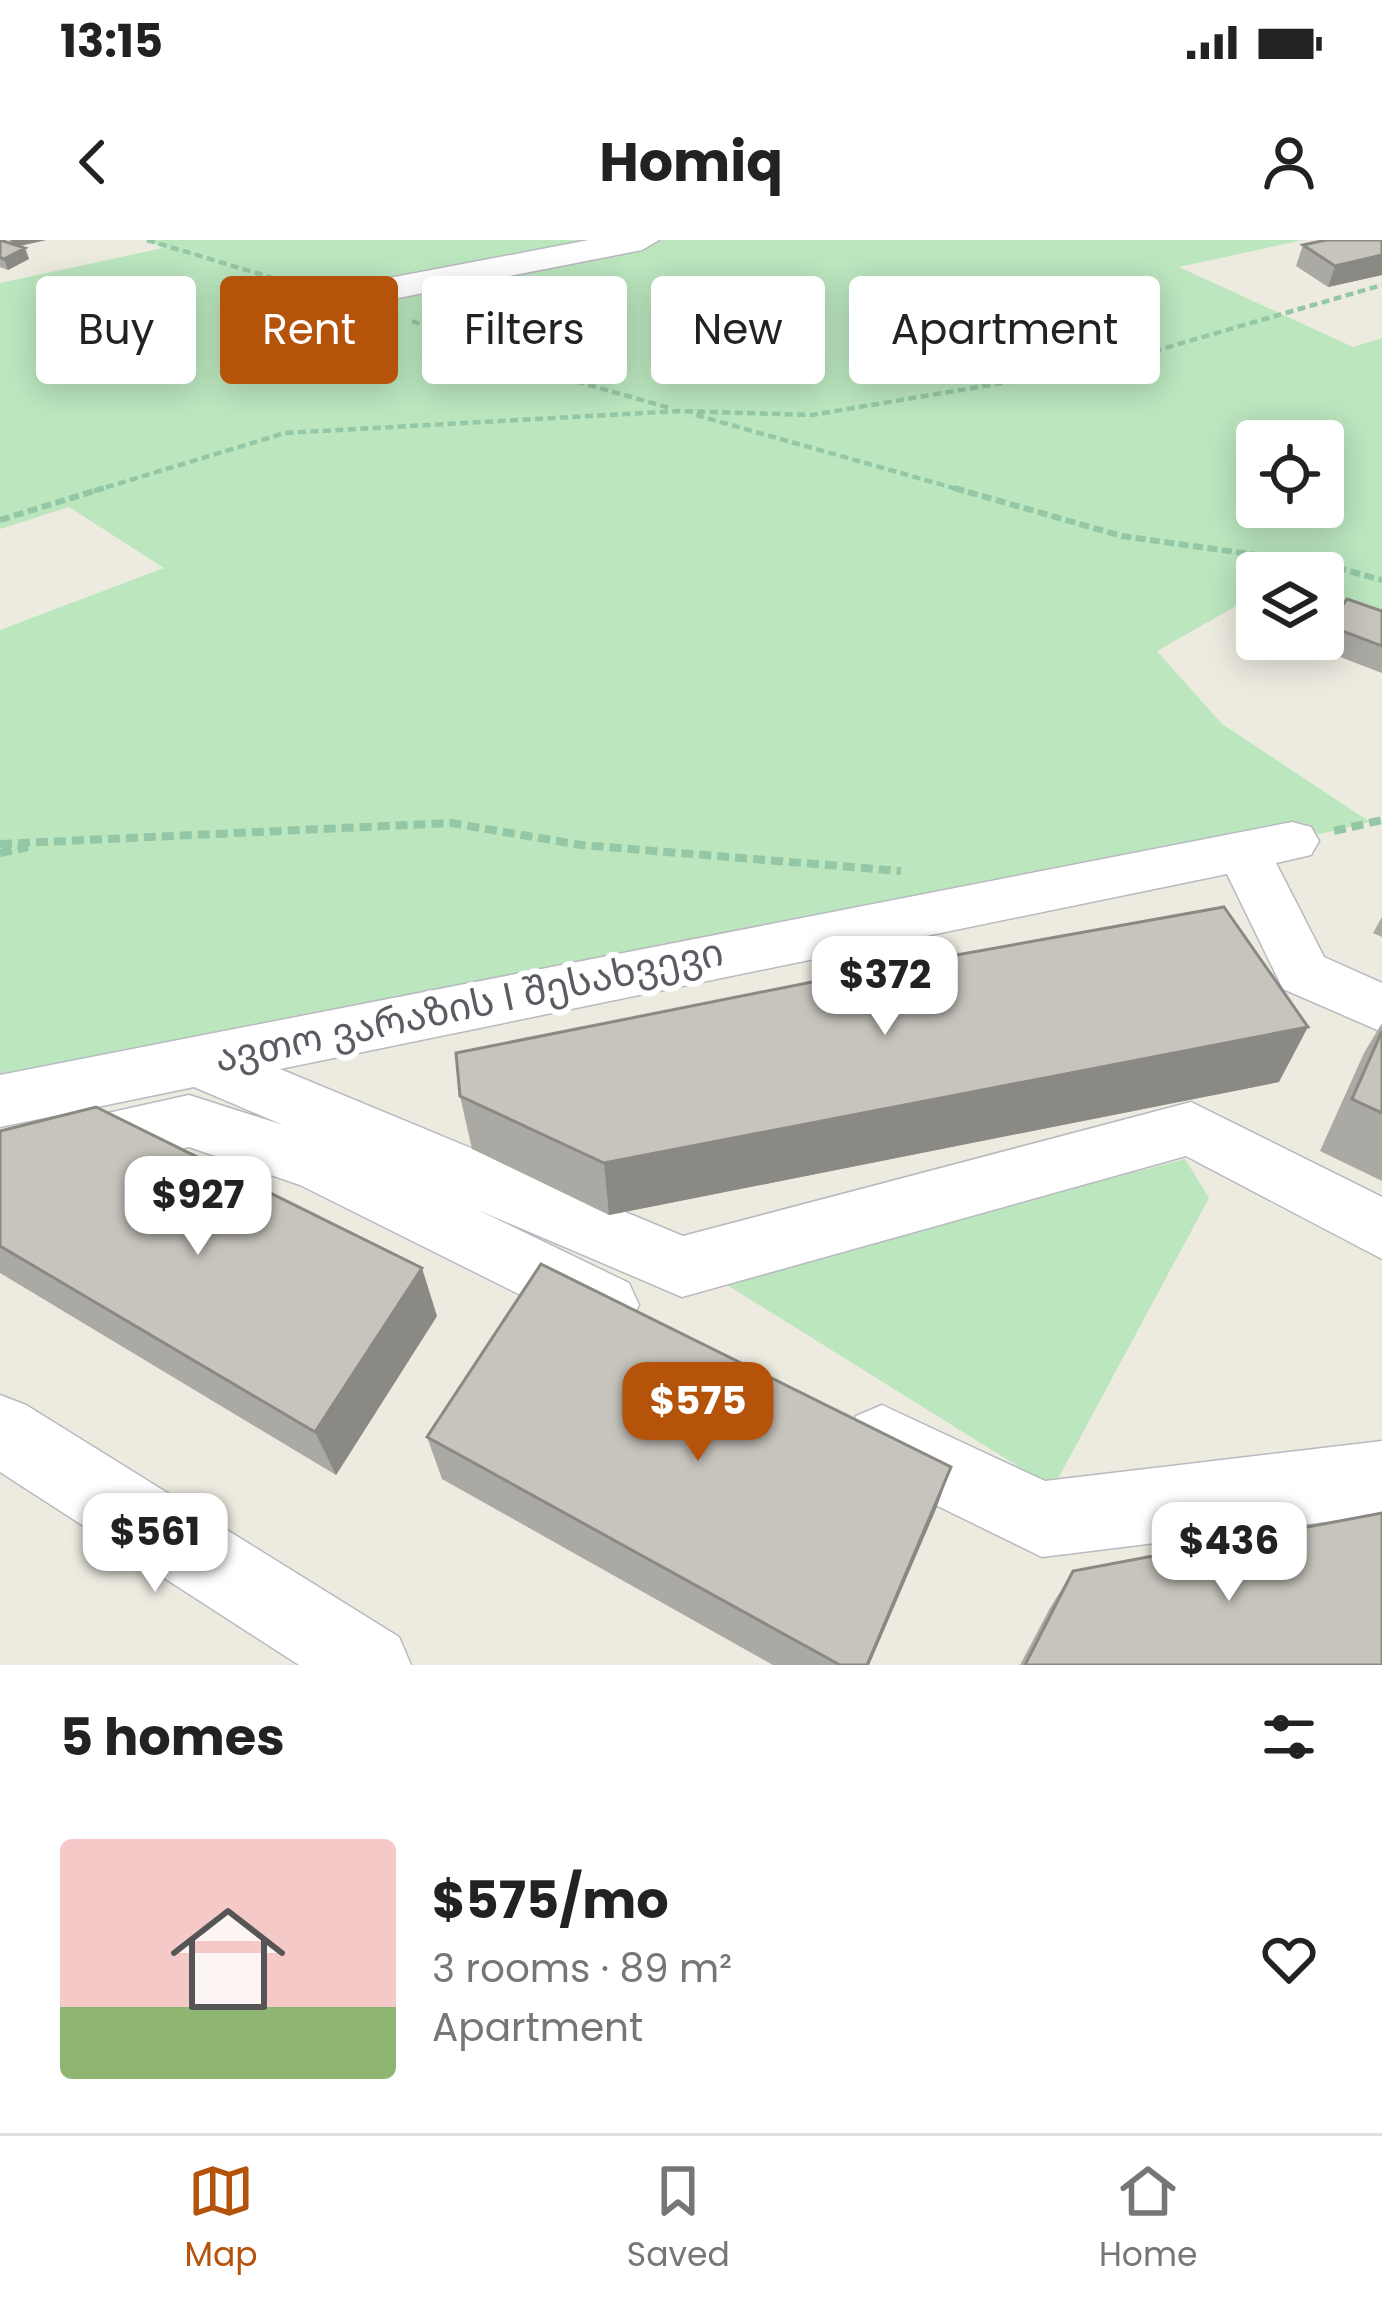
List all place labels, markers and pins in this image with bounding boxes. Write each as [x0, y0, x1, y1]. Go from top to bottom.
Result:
pin: $372 [814, 936, 956, 1038]
pin: $927 [127, 1156, 269, 1258]
pin: $575 [627, 1362, 769, 1464]
pin: $561 [84, 1493, 226, 1595]
pin: $436 [1158, 1502, 1300, 1604]

